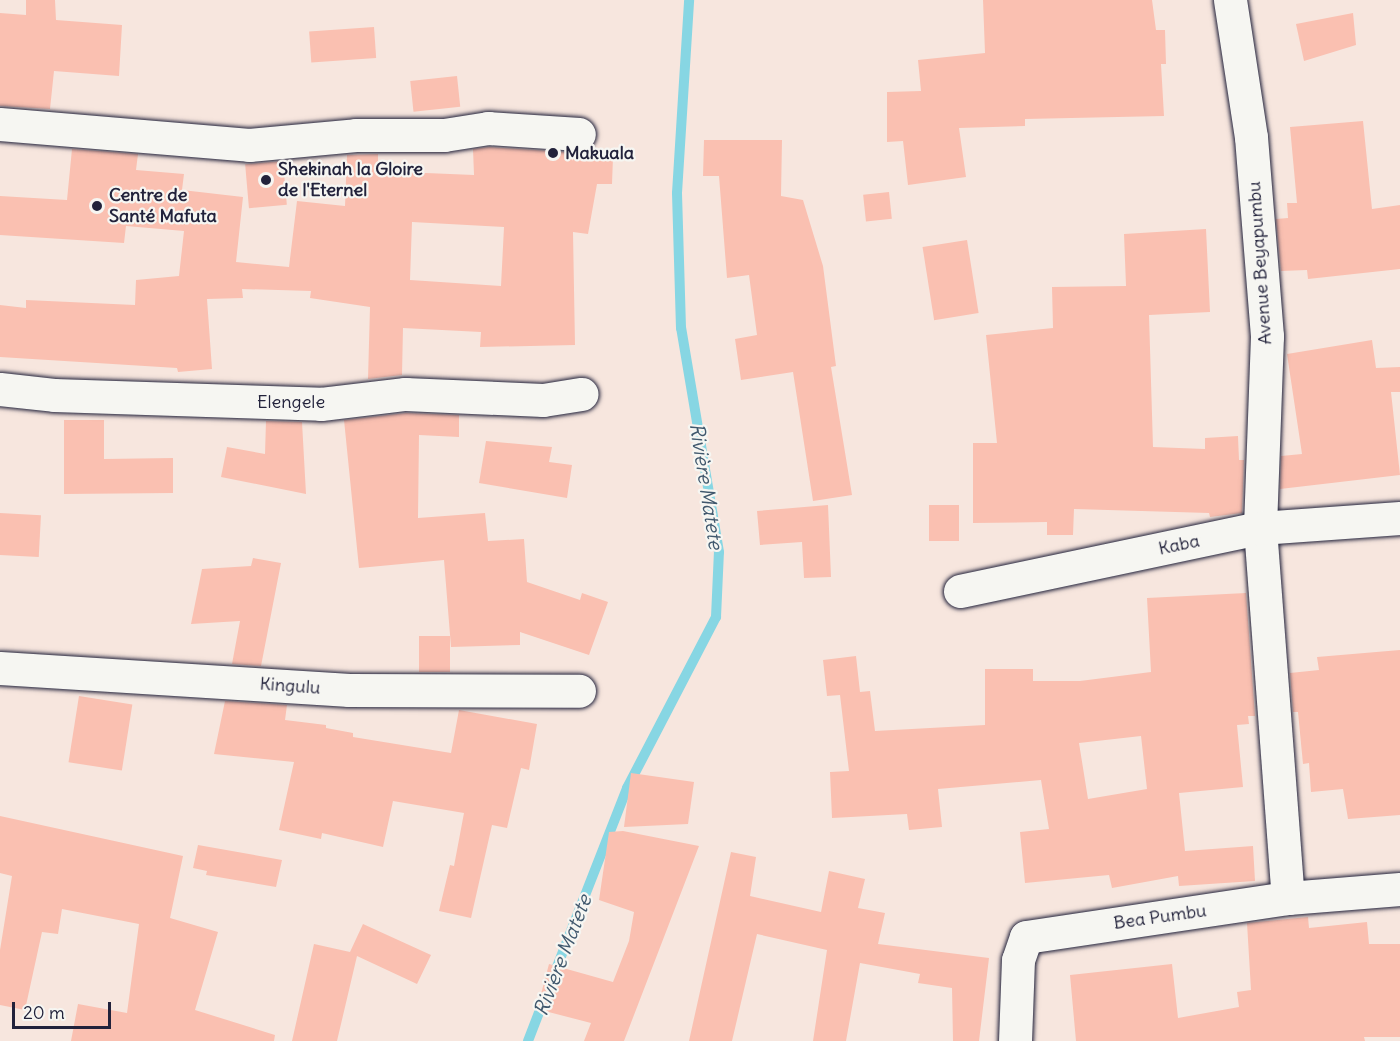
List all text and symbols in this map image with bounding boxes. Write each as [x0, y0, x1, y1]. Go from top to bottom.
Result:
place label: Makuala [565, 142, 634, 164]
marker: Makuala [546, 146, 560, 160]
place label: Shekinah la Gloire de l'Eternel [278, 159, 423, 201]
marker: Shekinah la Gloire de l'Eternel [259, 173, 273, 187]
street label: Avenue Beyapumbu [1244, 181, 1276, 345]
place label: Centre de Santé Mafuta [109, 185, 217, 228]
marker: Centre de Santé Mafuta [90, 199, 104, 213]
street label: Elengele [257, 391, 325, 413]
water label: Rivière Matete [685, 421, 729, 551]
street label: Kaba [1156, 530, 1202, 560]
street label: Kingulu [259, 673, 321, 699]
water label: Rivière Matete [528, 891, 596, 1019]
street label: Bea Pumbu [1112, 900, 1208, 934]
scale bar [15, 990, 114, 1028]
text: 20 m [23, 1001, 65, 1024]

